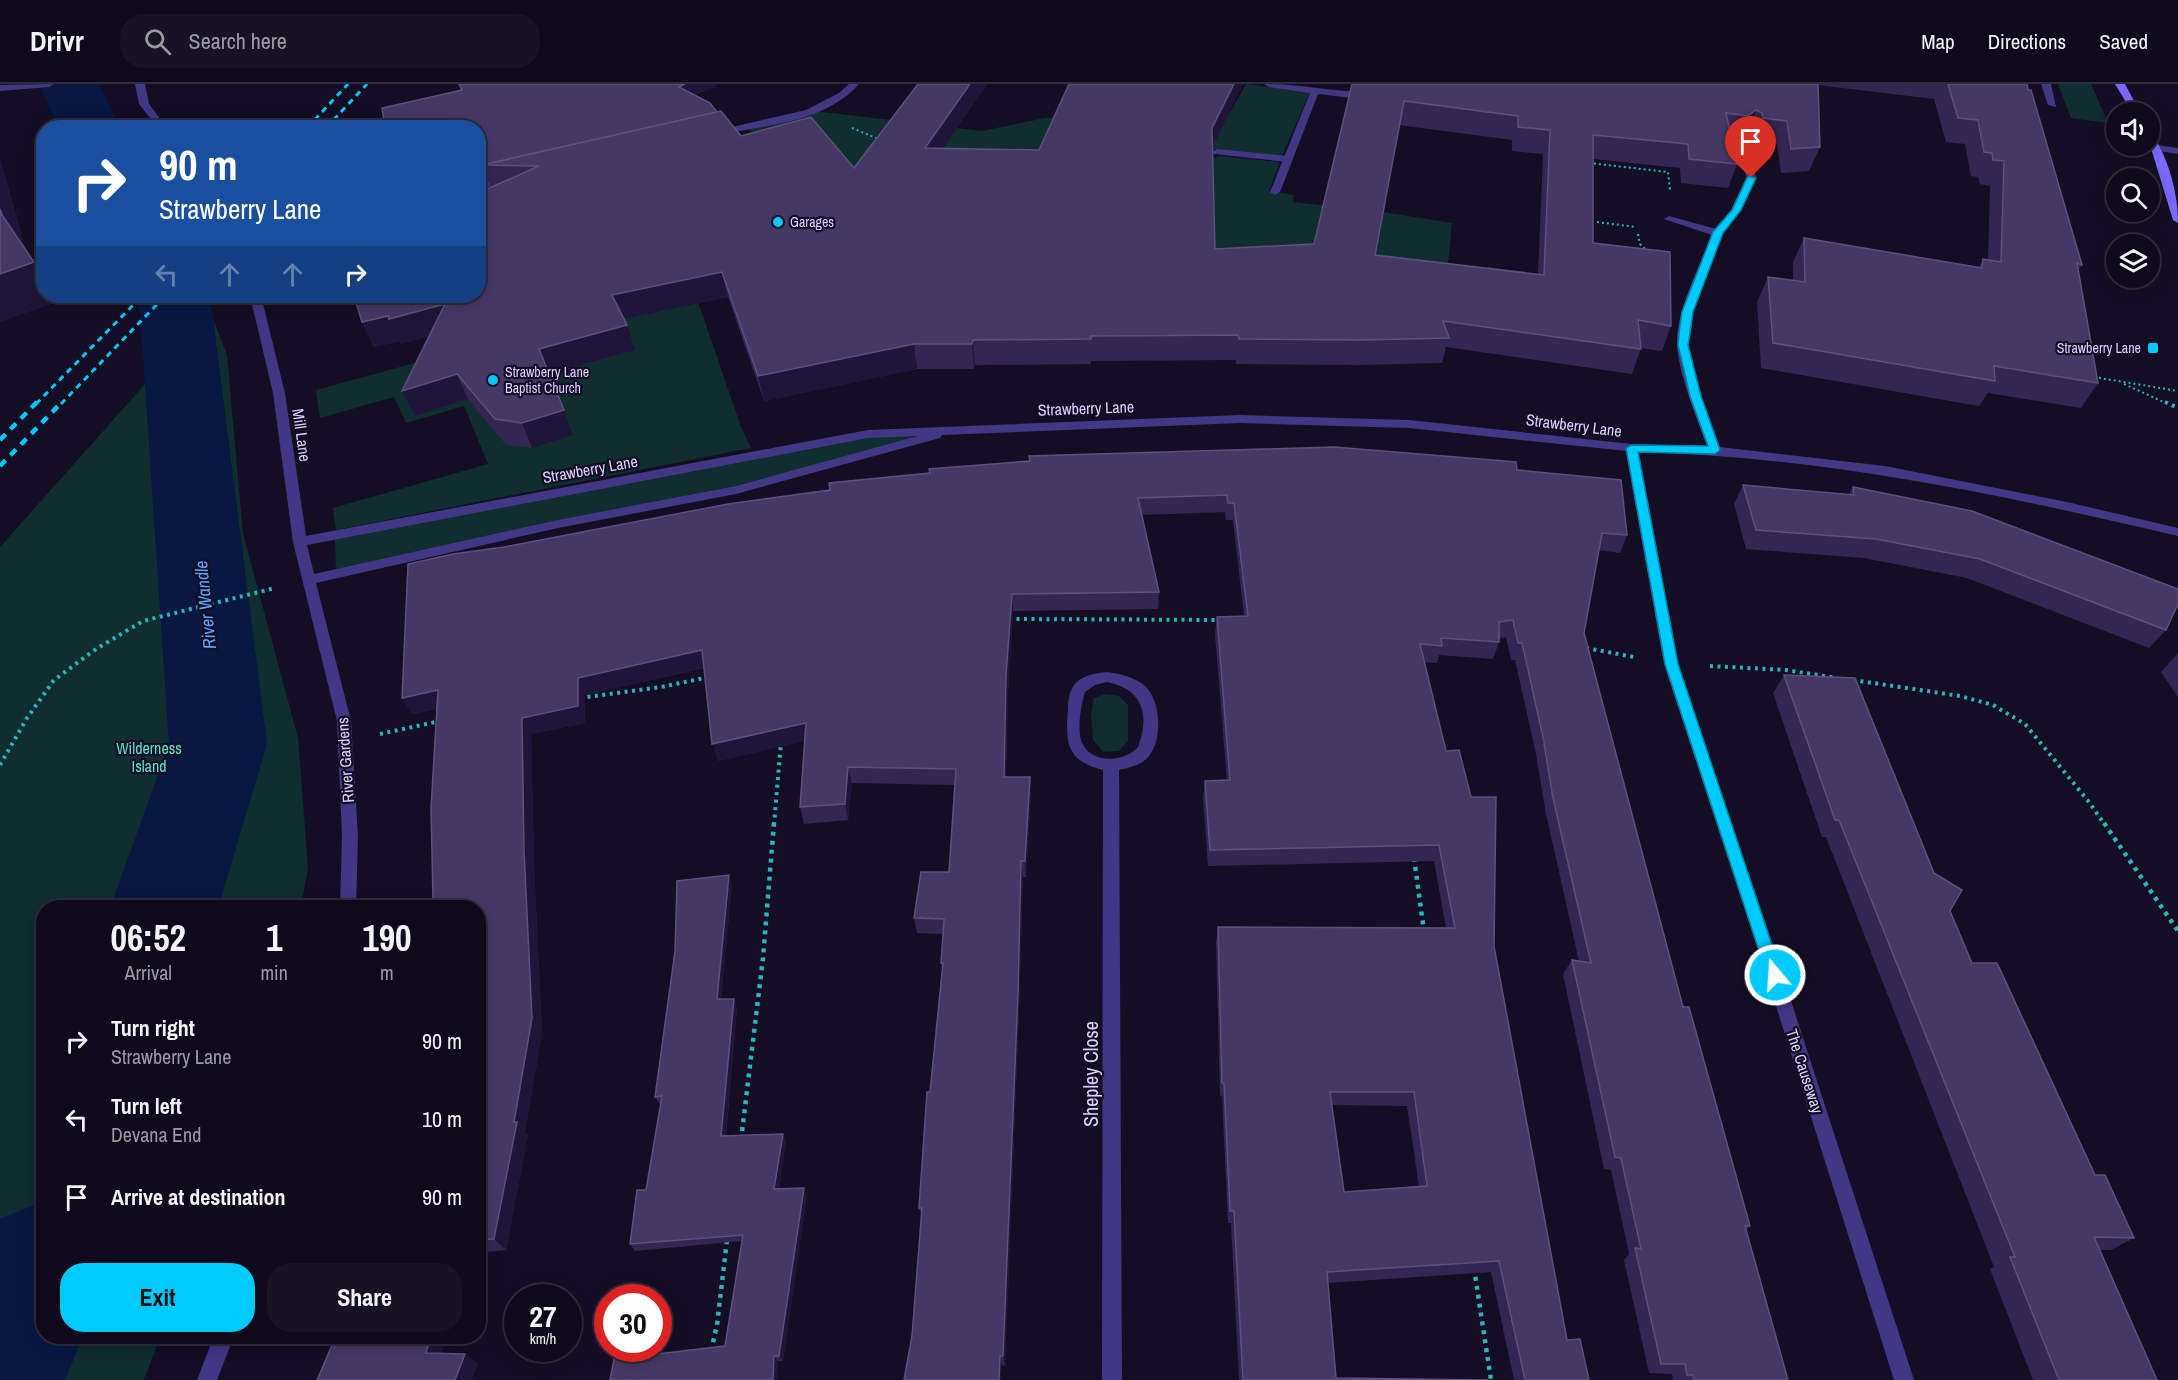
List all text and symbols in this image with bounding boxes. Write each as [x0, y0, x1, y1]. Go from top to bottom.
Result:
search box [120, 14, 540, 68]
text: Drivr [30, 22, 84, 60]
icon: search [141, 25, 174, 58]
text: Search here [189, 26, 287, 56]
text: Map [1921, 27, 1955, 56]
text: Directions [1988, 27, 2066, 56]
text: Saved [2099, 27, 2148, 56]
map controls [2106, 102, 2160, 288]
button: sound [2106, 102, 2160, 156]
pin [1725, 116, 1776, 178]
icon: arrive [1734, 125, 1767, 158]
text: 90 m [159, 137, 238, 193]
icon: right [60, 144, 138, 222]
button: search [2106, 168, 2160, 222]
text: Strawberry Lane [159, 191, 321, 227]
place label: Garages [790, 213, 834, 231]
marker: Garages [771, 215, 785, 229]
button: layers [2106, 234, 2160, 288]
icon: left [150, 258, 183, 291]
icon: ahead [213, 258, 246, 291]
icon: ahead [276, 258, 309, 291]
icon: right [339, 258, 372, 291]
place label: Strawberry Lane [2057, 339, 2141, 357]
marker: Strawberry Lane [2146, 341, 2160, 355]
place label: Strawberry Lane Baptist Church [505, 363, 589, 397]
marker: Strawberry Lane Baptist Church [486, 373, 500, 387]
street label: Strawberry Lane [1038, 395, 1134, 421]
street label: Mill Lane [287, 407, 317, 463]
street label: Strawberry Lane [1525, 408, 1623, 442]
street label: Strawberry Lane [541, 450, 639, 488]
water label: River Wandle [188, 559, 222, 651]
street label: River Gardens [331, 717, 359, 803]
park label: Wilderness Island [116, 737, 182, 777]
text: 06:52 [110, 914, 186, 962]
text: 1 [266, 914, 282, 962]
text: 190 [362, 914, 412, 962]
position arrow [1743, 943, 1807, 1007]
text: Arrival [125, 959, 172, 986]
text: min [260, 959, 288, 986]
text: m [380, 959, 394, 986]
text: Turn right [111, 1013, 195, 1043]
street label: Shepley Close [1077, 1021, 1104, 1127]
icon: right [60, 1025, 93, 1058]
text: 90 m [422, 1026, 462, 1056]
street label: The Causeway [1781, 1026, 1829, 1116]
text: Strawberry Lane [111, 1043, 231, 1070]
text: Turn left [111, 1091, 182, 1121]
icon: left [60, 1103, 93, 1136]
text: 10 m [422, 1104, 462, 1134]
text: Devana End [111, 1121, 201, 1148]
icon: arrive [60, 1181, 93, 1214]
text: Arrive at destination [111, 1182, 285, 1212]
text: 90 m [422, 1182, 462, 1212]
button: Exit [60, 1263, 255, 1332]
button: Share [267, 1263, 462, 1332]
speed limit sign: 30 [594, 1284, 672, 1362]
text: 27 [529, 1296, 557, 1336]
text: km/h [530, 1328, 556, 1349]

